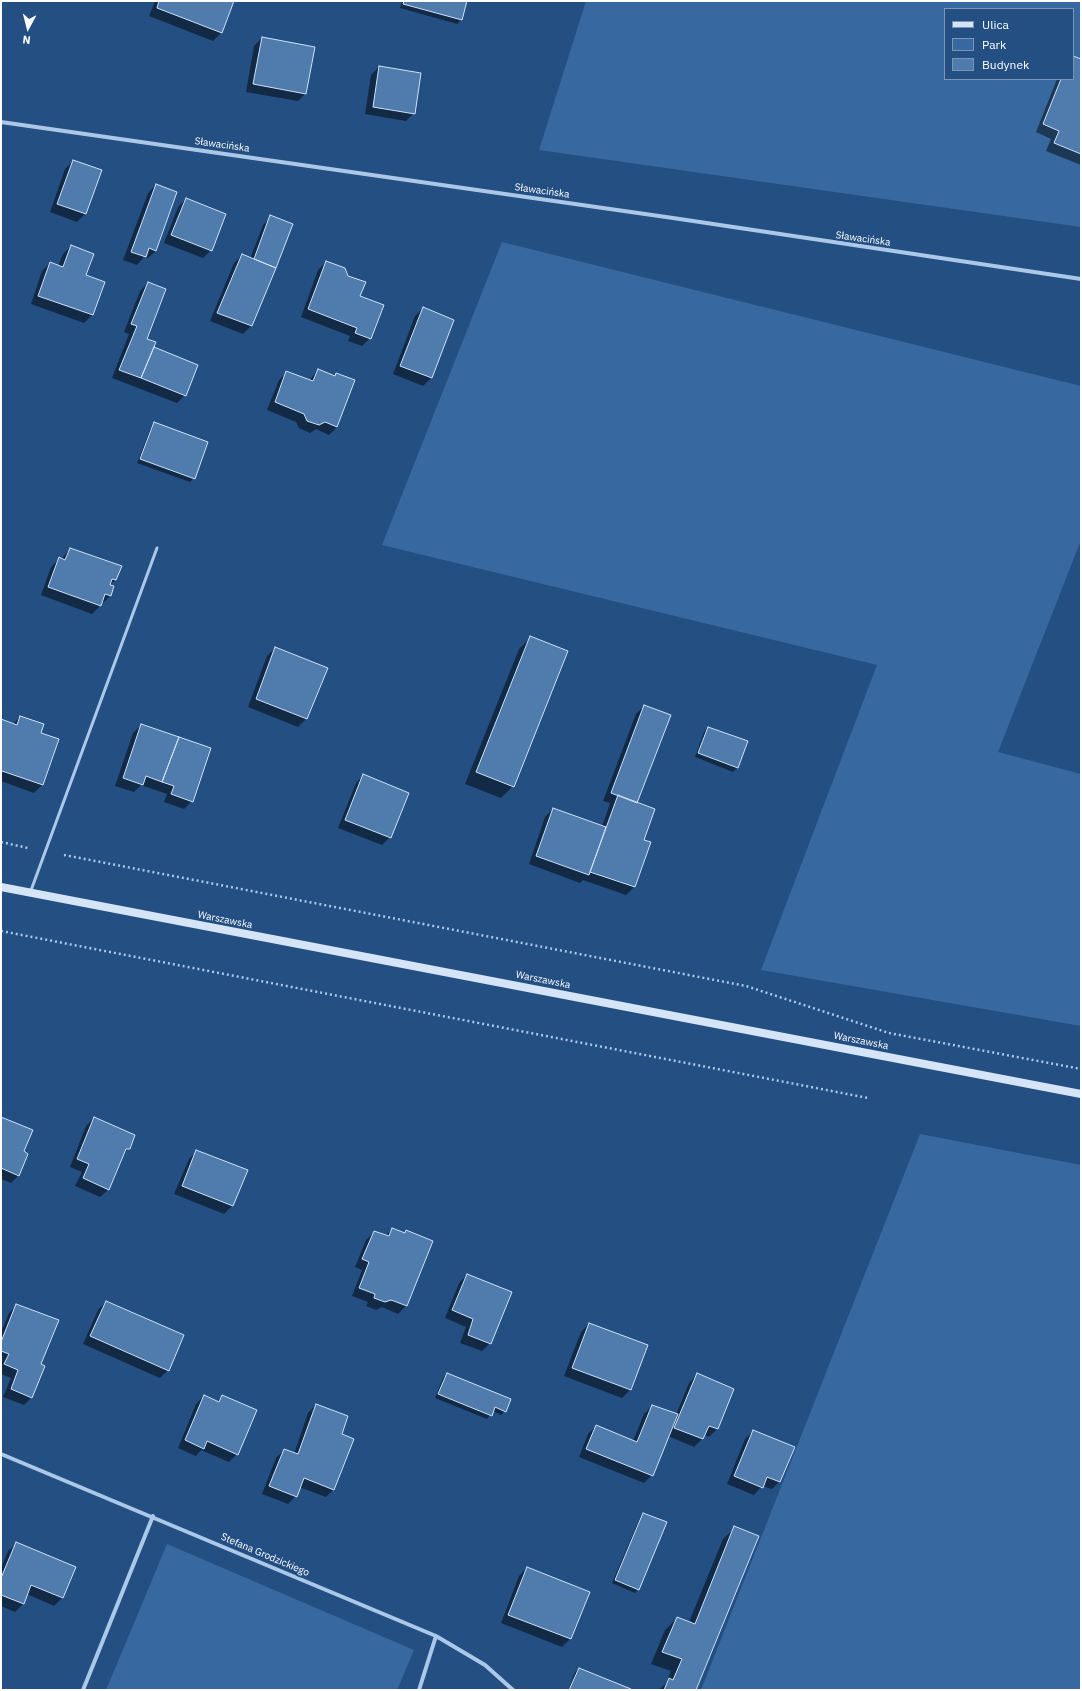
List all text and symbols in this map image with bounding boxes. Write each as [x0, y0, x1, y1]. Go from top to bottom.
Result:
north arrow [8, 8, 48, 48]
legend [944, 8, 1074, 80]
text: Ulica [982, 17, 1009, 32]
text: N [22, 32, 31, 47]
text: Park [982, 37, 1006, 52]
text: Budynek [982, 57, 1029, 72]
street label: Sławacińska [194, 135, 250, 155]
street label: Sławacińska [514, 181, 570, 201]
street label: Sławacińska [835, 229, 891, 249]
street label: Warszawska [197, 909, 253, 931]
street label: Warszawska [515, 969, 571, 991]
street label: Warszawska [833, 1030, 889, 1052]
street label: Stefana Grodzickiego [219, 1531, 311, 1579]

